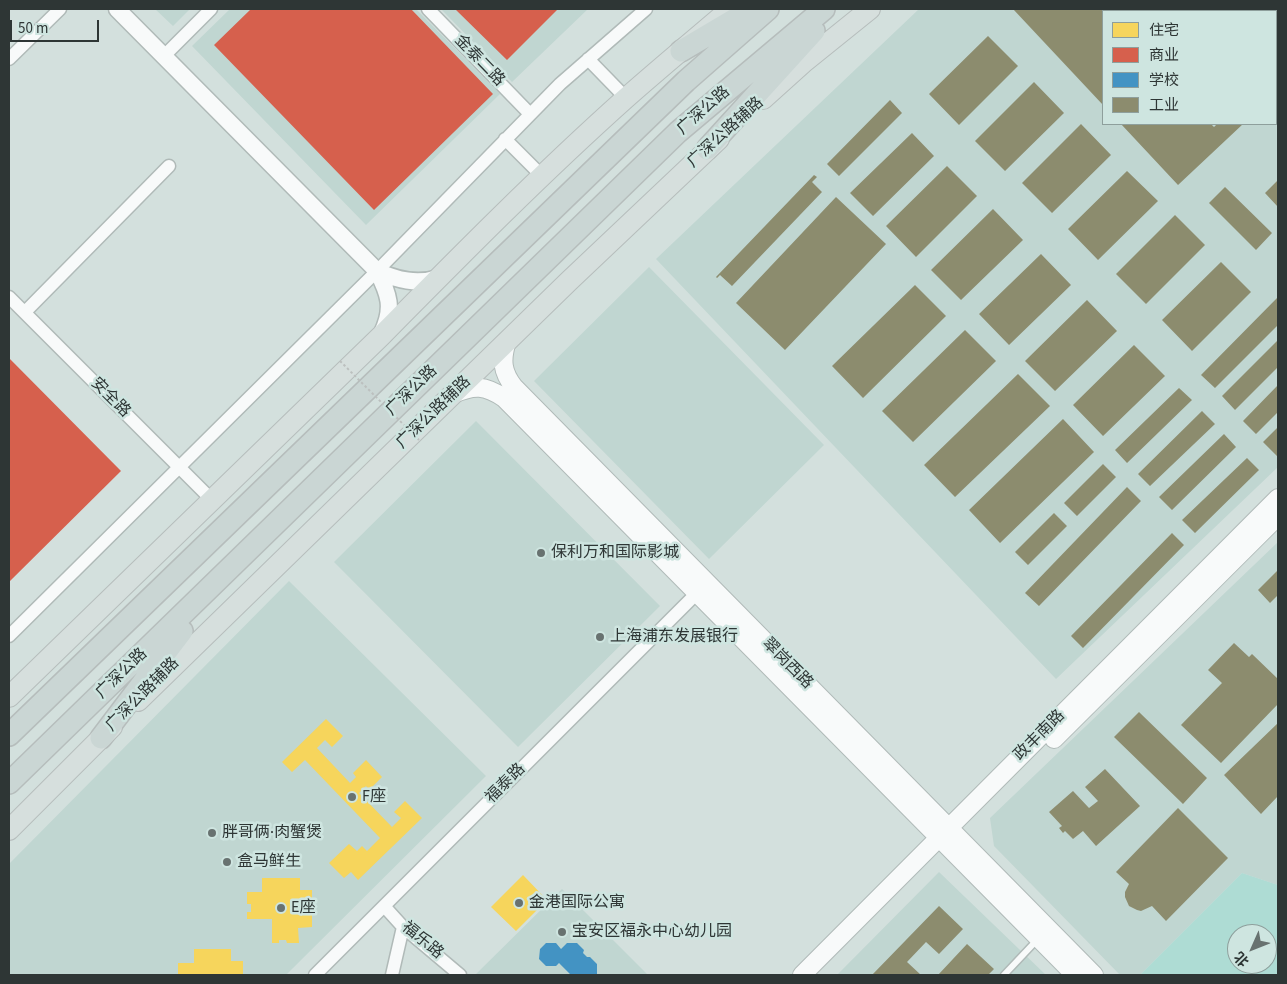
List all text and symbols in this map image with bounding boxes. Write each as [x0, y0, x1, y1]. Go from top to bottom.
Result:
scale bar [12, 10, 101, 42]
legend [1102, 10, 1277, 125]
text: 50 m [18, 18, 48, 39]
text: 住宅 [1149, 20, 1179, 41]
street label: 金泰二路 [450, 31, 508, 91]
text: 商业 [1149, 45, 1179, 66]
text: 学校 [1149, 70, 1179, 91]
street label: 广深公路 [674, 83, 734, 139]
street label: 广深公路辅路 [684, 94, 768, 172]
text: 工业 [1149, 95, 1179, 116]
street label: 广深公路 [382, 362, 442, 420]
street label: 广深公路辅路 [393, 373, 475, 453]
street label: 安全路 [86, 374, 134, 422]
place label: 保利万和国际影城 [551, 543, 679, 563]
marker: 保利万和国际影城 [535, 547, 547, 559]
place label: 上海浦东发展银行 [610, 627, 738, 647]
marker: 上海浦东发展银行 [594, 631, 606, 643]
street label: 翠岗西路 [758, 635, 816, 693]
street label: 广深公路 [92, 645, 152, 703]
street label: 广深公路辅路 [102, 654, 184, 736]
street label: 政丰南路 [1011, 707, 1069, 765]
street label: 福泰路 [482, 760, 530, 808]
place label: F座 [362, 787, 386, 807]
marker: F座 [346, 791, 358, 803]
place label: 胖哥俩·肉蟹煲 [222, 823, 322, 843]
marker: 胖哥俩·肉蟹煲 [206, 827, 218, 839]
place label: 盒马鲜生 [237, 852, 301, 872]
marker: 盒马鲜生 [221, 856, 233, 868]
place label: 金港国际公寓 [529, 893, 625, 913]
marker: 金港国际公寓 [513, 897, 525, 909]
place label: E座 [291, 898, 315, 918]
marker: E座 [275, 902, 287, 914]
street label: 福乐路 [397, 918, 447, 964]
place label: 宝安区福永中心幼儿园 [572, 922, 732, 942]
north arrow [1227, 924, 1277, 974]
marker: 宝安区福永中心幼儿园 [556, 926, 568, 938]
text: 北 [1230, 947, 1254, 971]

